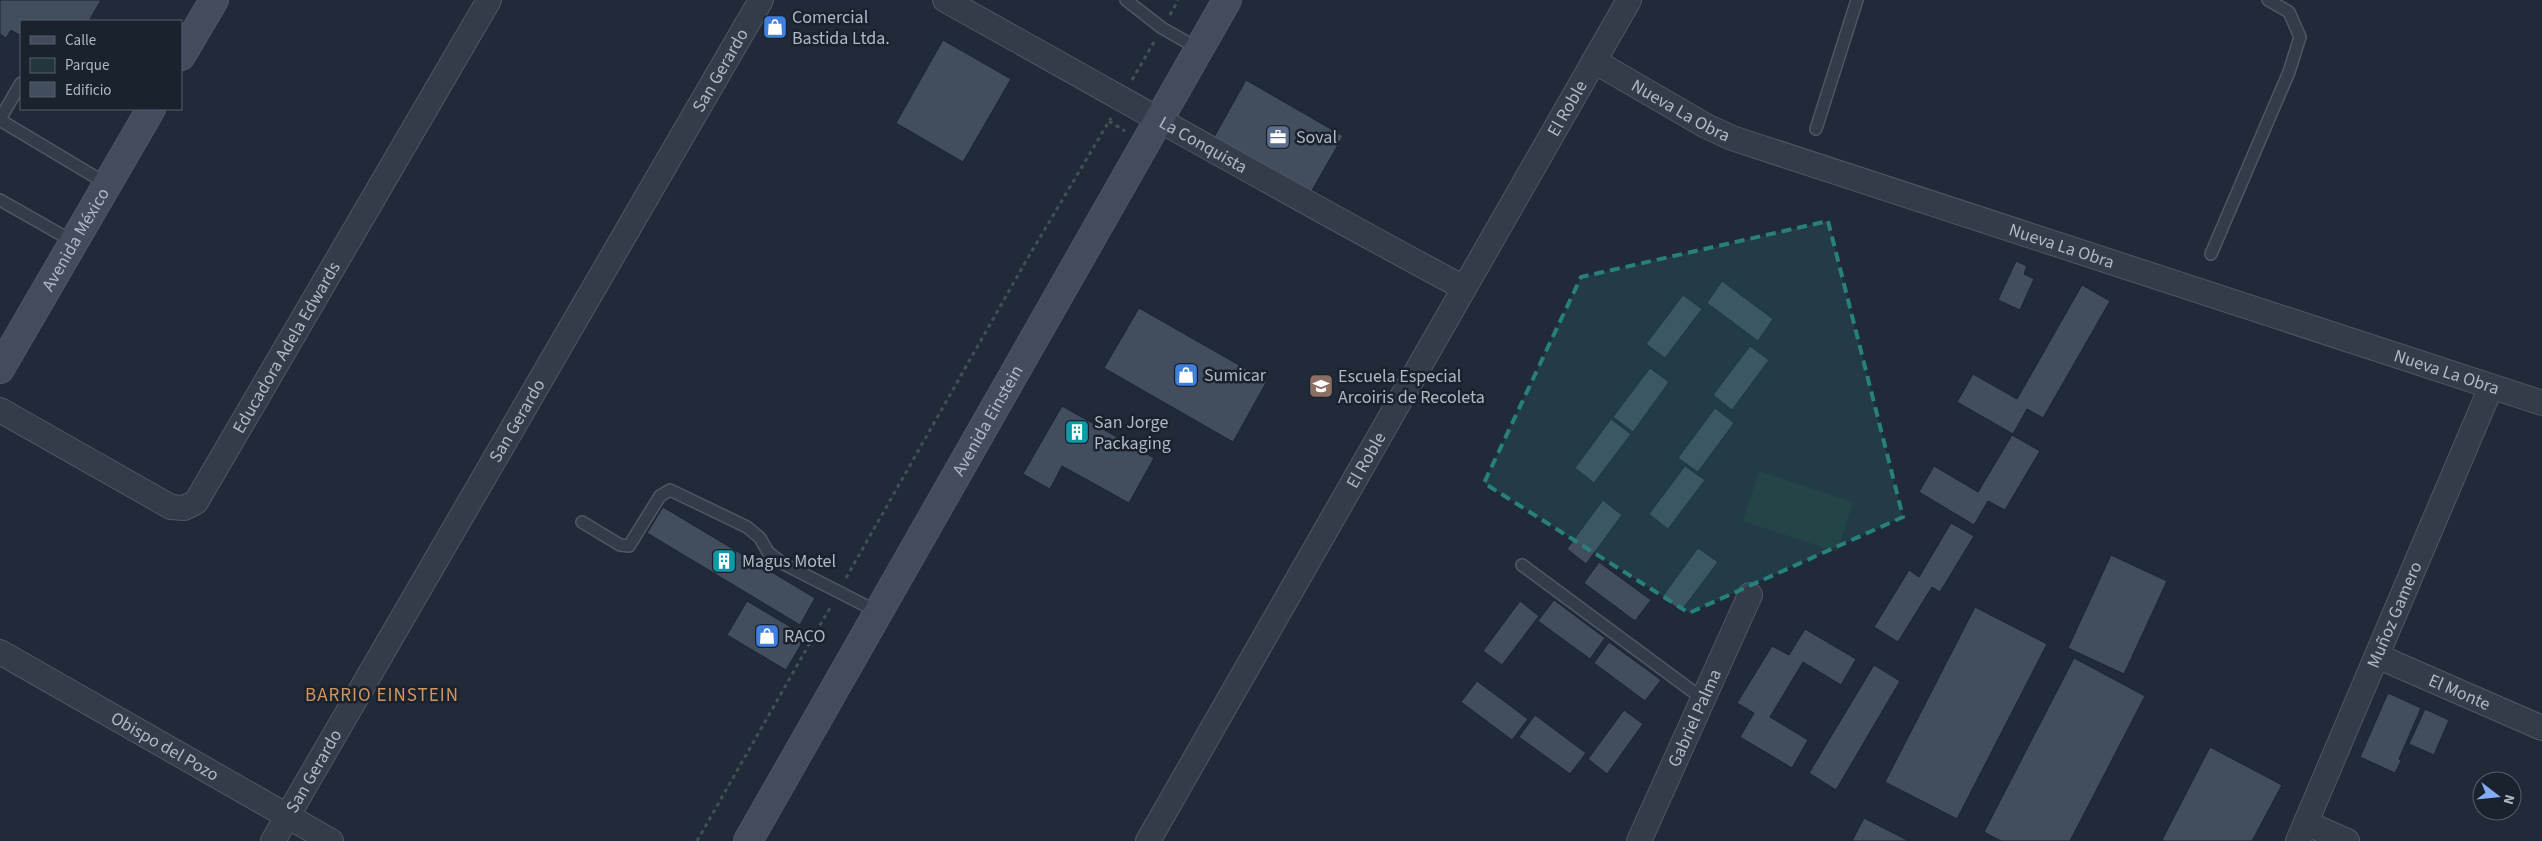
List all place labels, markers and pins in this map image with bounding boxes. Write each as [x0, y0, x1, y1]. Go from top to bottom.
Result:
place label: Comercial Bastida Ltda. [792, 5, 890, 51]
shop icon: Comercial Bastida Ltda. [762, 14, 788, 40]
office icon: Soval [1265, 124, 1291, 150]
place label: Soval [1296, 125, 1337, 150]
shop icon: Sumicar [1173, 362, 1199, 388]
place label: Sumicar [1204, 363, 1267, 388]
place label: Escuela Especial Arcoiris de Recoleta [1338, 364, 1485, 410]
school or university icon: Escuela Especial Arcoiris de Recoleta [1308, 373, 1334, 399]
place label: San Jorge Packaging [1094, 410, 1171, 456]
building icon: San Jorge Packaging [1064, 419, 1090, 445]
building icon: Magus Motel [711, 548, 737, 574]
place label: Magus Motel [742, 549, 836, 574]
shop icon: RACO [754, 623, 780, 649]
place label: RACO [784, 624, 826, 649]

